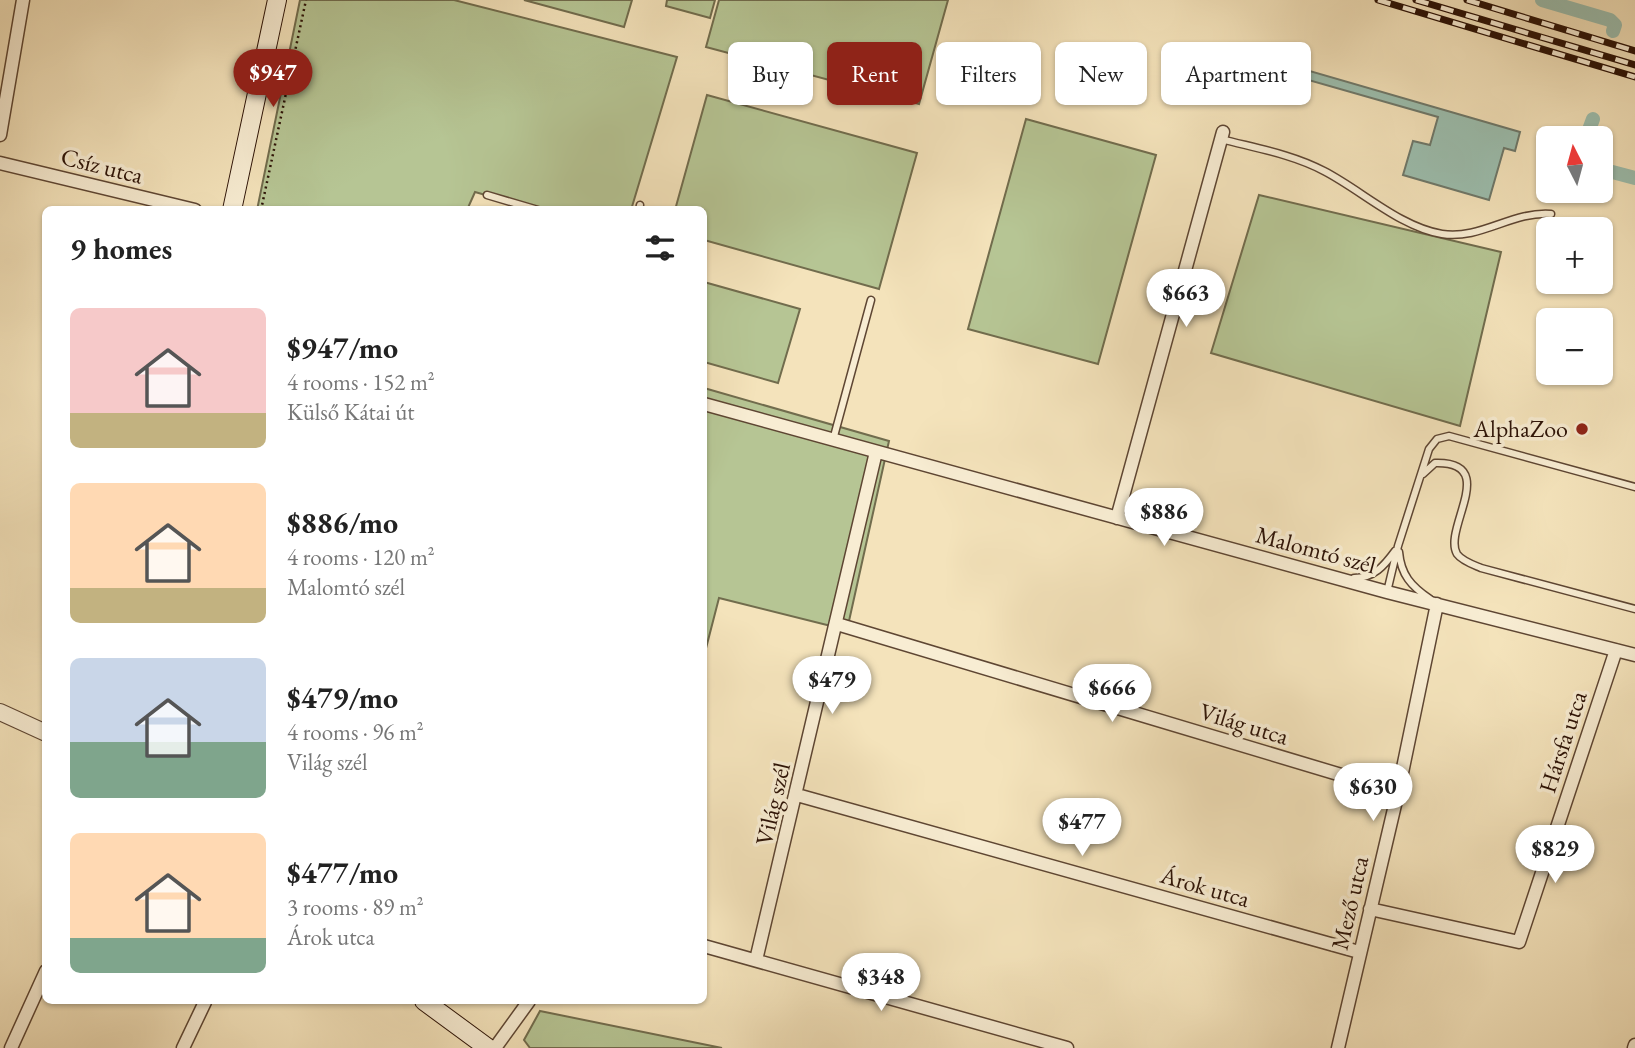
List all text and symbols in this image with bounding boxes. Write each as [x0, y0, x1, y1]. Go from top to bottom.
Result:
chip: Buy [728, 42, 813, 105]
chip: Rent [827, 42, 922, 105]
chip: Filters [936, 42, 1041, 105]
chip: New [1055, 42, 1147, 105]
chip: Apartment [1161, 42, 1311, 105]
pin: $947 [232, 50, 314, 109]
text: $947 [249, 57, 297, 87]
north arrow [1536, 126, 1614, 203]
map controls [1536, 126, 1613, 385]
street label: Csíz utca [58, 140, 147, 191]
button: + [1536, 217, 1613, 294]
text: 9 homes [70, 229, 172, 268]
icon: filters [641, 229, 679, 267]
pin: $663 [1145, 270, 1227, 329]
text: $663 [1162, 277, 1210, 307]
button: − [1536, 308, 1613, 385]
text: $947/mo [287, 328, 398, 367]
icon: home [126, 336, 210, 420]
text: 4 rooms · 152 m² [287, 367, 435, 397]
text: Külső Kátai út [287, 397, 415, 427]
place label: AlphaZoo [1472, 413, 1568, 444]
marker: AlphaZoo [1574, 421, 1590, 437]
pin: $886 [1123, 489, 1205, 548]
text: $886 [1140, 496, 1188, 526]
text: $886/mo [287, 503, 398, 542]
icon: home [126, 511, 210, 595]
street label: Malomtó szél [1253, 519, 1380, 580]
text: 4 rooms · 120 m² [287, 542, 435, 572]
text: Malomtó szél [287, 572, 405, 602]
pin: $479 [791, 656, 873, 716]
text: $479 [808, 664, 856, 694]
pin: $666 [1071, 664, 1153, 724]
text: $666 [1088, 672, 1136, 702]
text: $479/mo [287, 678, 398, 717]
icon: home [126, 686, 210, 770]
street label: Hársfa utca [1532, 687, 1594, 797]
street label: Világ utca [1196, 695, 1293, 752]
text: 4 rooms · 96 m² [287, 717, 424, 747]
text: Világ szél [287, 747, 368, 777]
street label: Világ szél [748, 759, 797, 848]
pin: $630 [1332, 764, 1414, 823]
text: $630 [1349, 771, 1397, 801]
pin: $477 [1041, 798, 1123, 858]
text: $477 [1058, 806, 1106, 836]
pin: $829 [1514, 826, 1596, 885]
text: $829 [1531, 833, 1579, 863]
text: $477/mo [287, 853, 398, 892]
street label: Mező utca [1324, 853, 1375, 953]
street label: Árok utca [1156, 859, 1254, 914]
icon: home [126, 861, 210, 945]
text: 3 rooms · 89 m² [287, 892, 424, 922]
text: Árok utca [287, 922, 375, 952]
pin: $348 [840, 954, 922, 1013]
text: $348 [857, 961, 905, 991]

